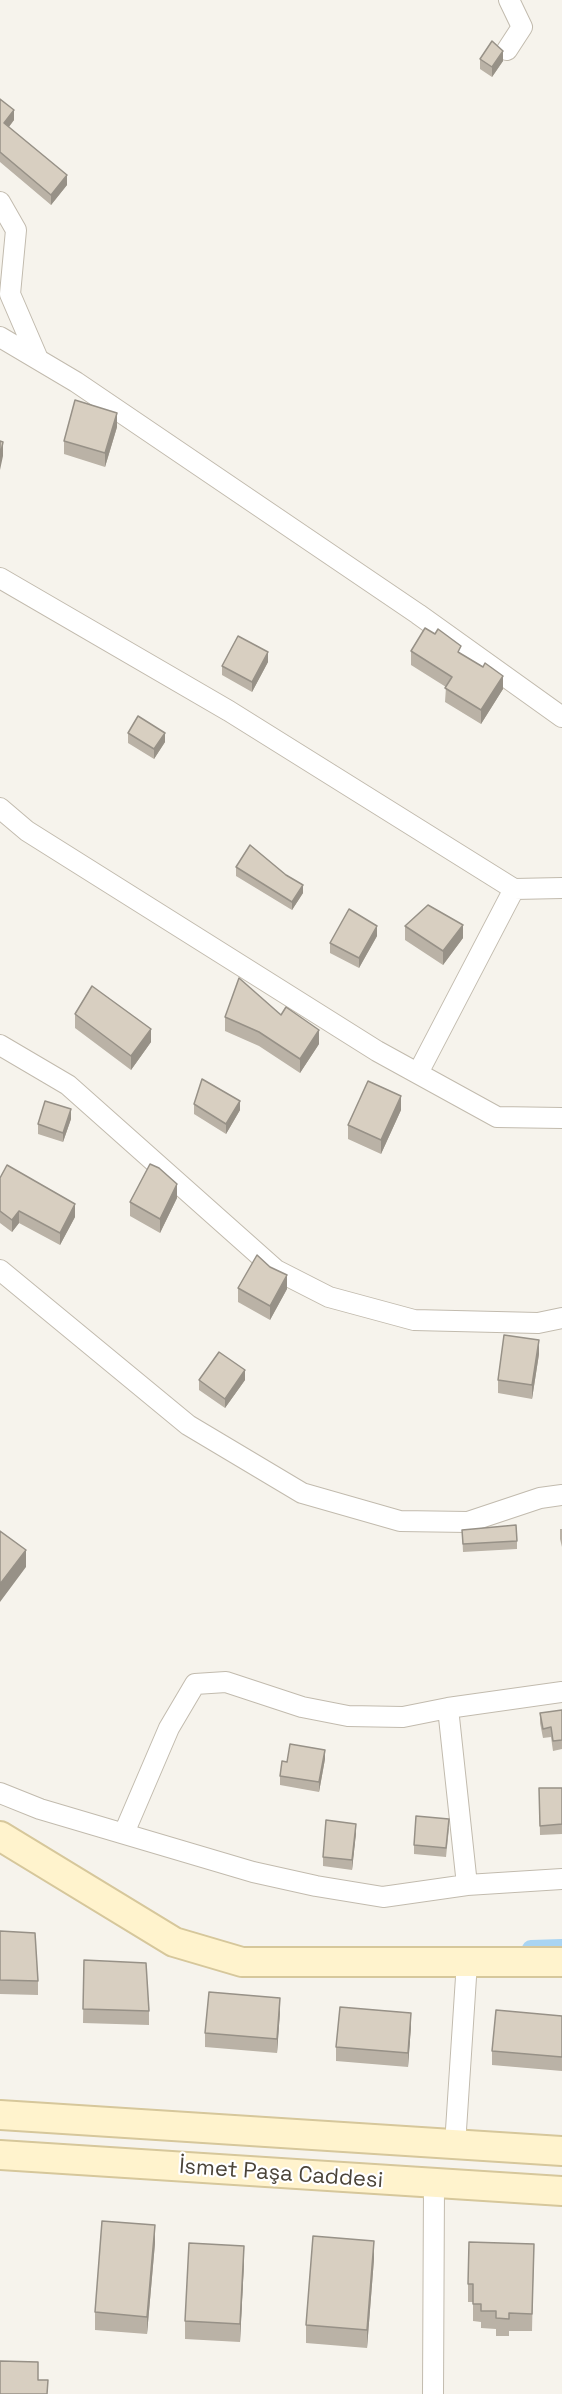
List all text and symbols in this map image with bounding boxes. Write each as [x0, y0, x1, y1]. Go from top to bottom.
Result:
street label: İsmet Paşa Caddesi [178, 2154, 384, 2194]

